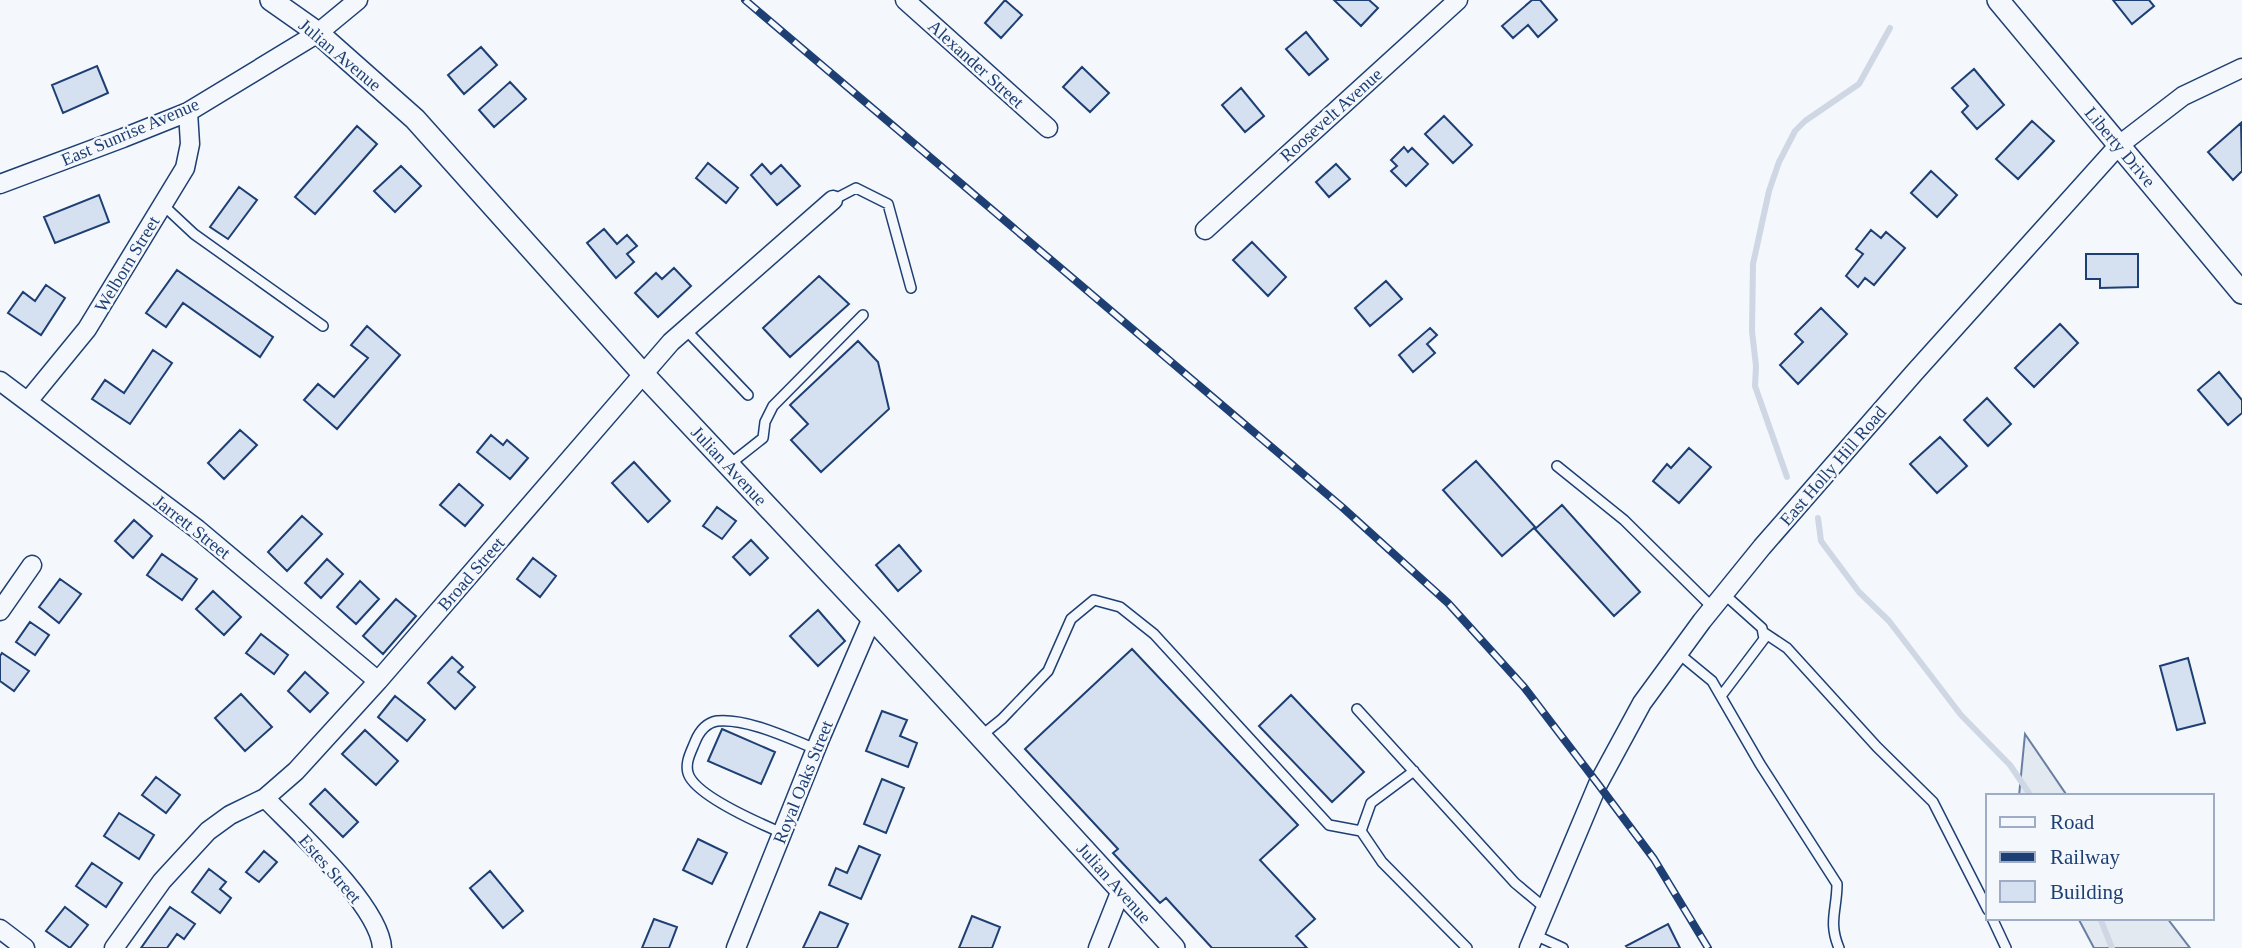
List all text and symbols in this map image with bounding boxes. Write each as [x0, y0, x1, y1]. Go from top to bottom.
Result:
street label: Julian Avenue [295, 15, 385, 95]
street label: Alexander Street [924, 16, 1028, 112]
street label: Roosevelt Avenue [1276, 64, 1386, 166]
street label: East Sunrise Avenue [58, 94, 202, 170]
street label: Liberty Drive [2081, 103, 2159, 191]
street label: Welborn Street [91, 213, 163, 315]
street label: East Holly Hill Road [1776, 402, 1890, 530]
street label: Julian Avenue [687, 422, 771, 510]
street label: Jarrett Street [150, 491, 234, 563]
street label: Broad Street [434, 533, 508, 615]
street label: Royal Oaks Street [769, 718, 837, 846]
legend [1986, 794, 2214, 920]
text: Road [2050, 810, 2095, 834]
street label: Estes Street [295, 831, 365, 907]
street label: Julian Avenue [1073, 839, 1155, 927]
text: Railway [2050, 845, 2120, 869]
text: Building [2050, 880, 2124, 904]

